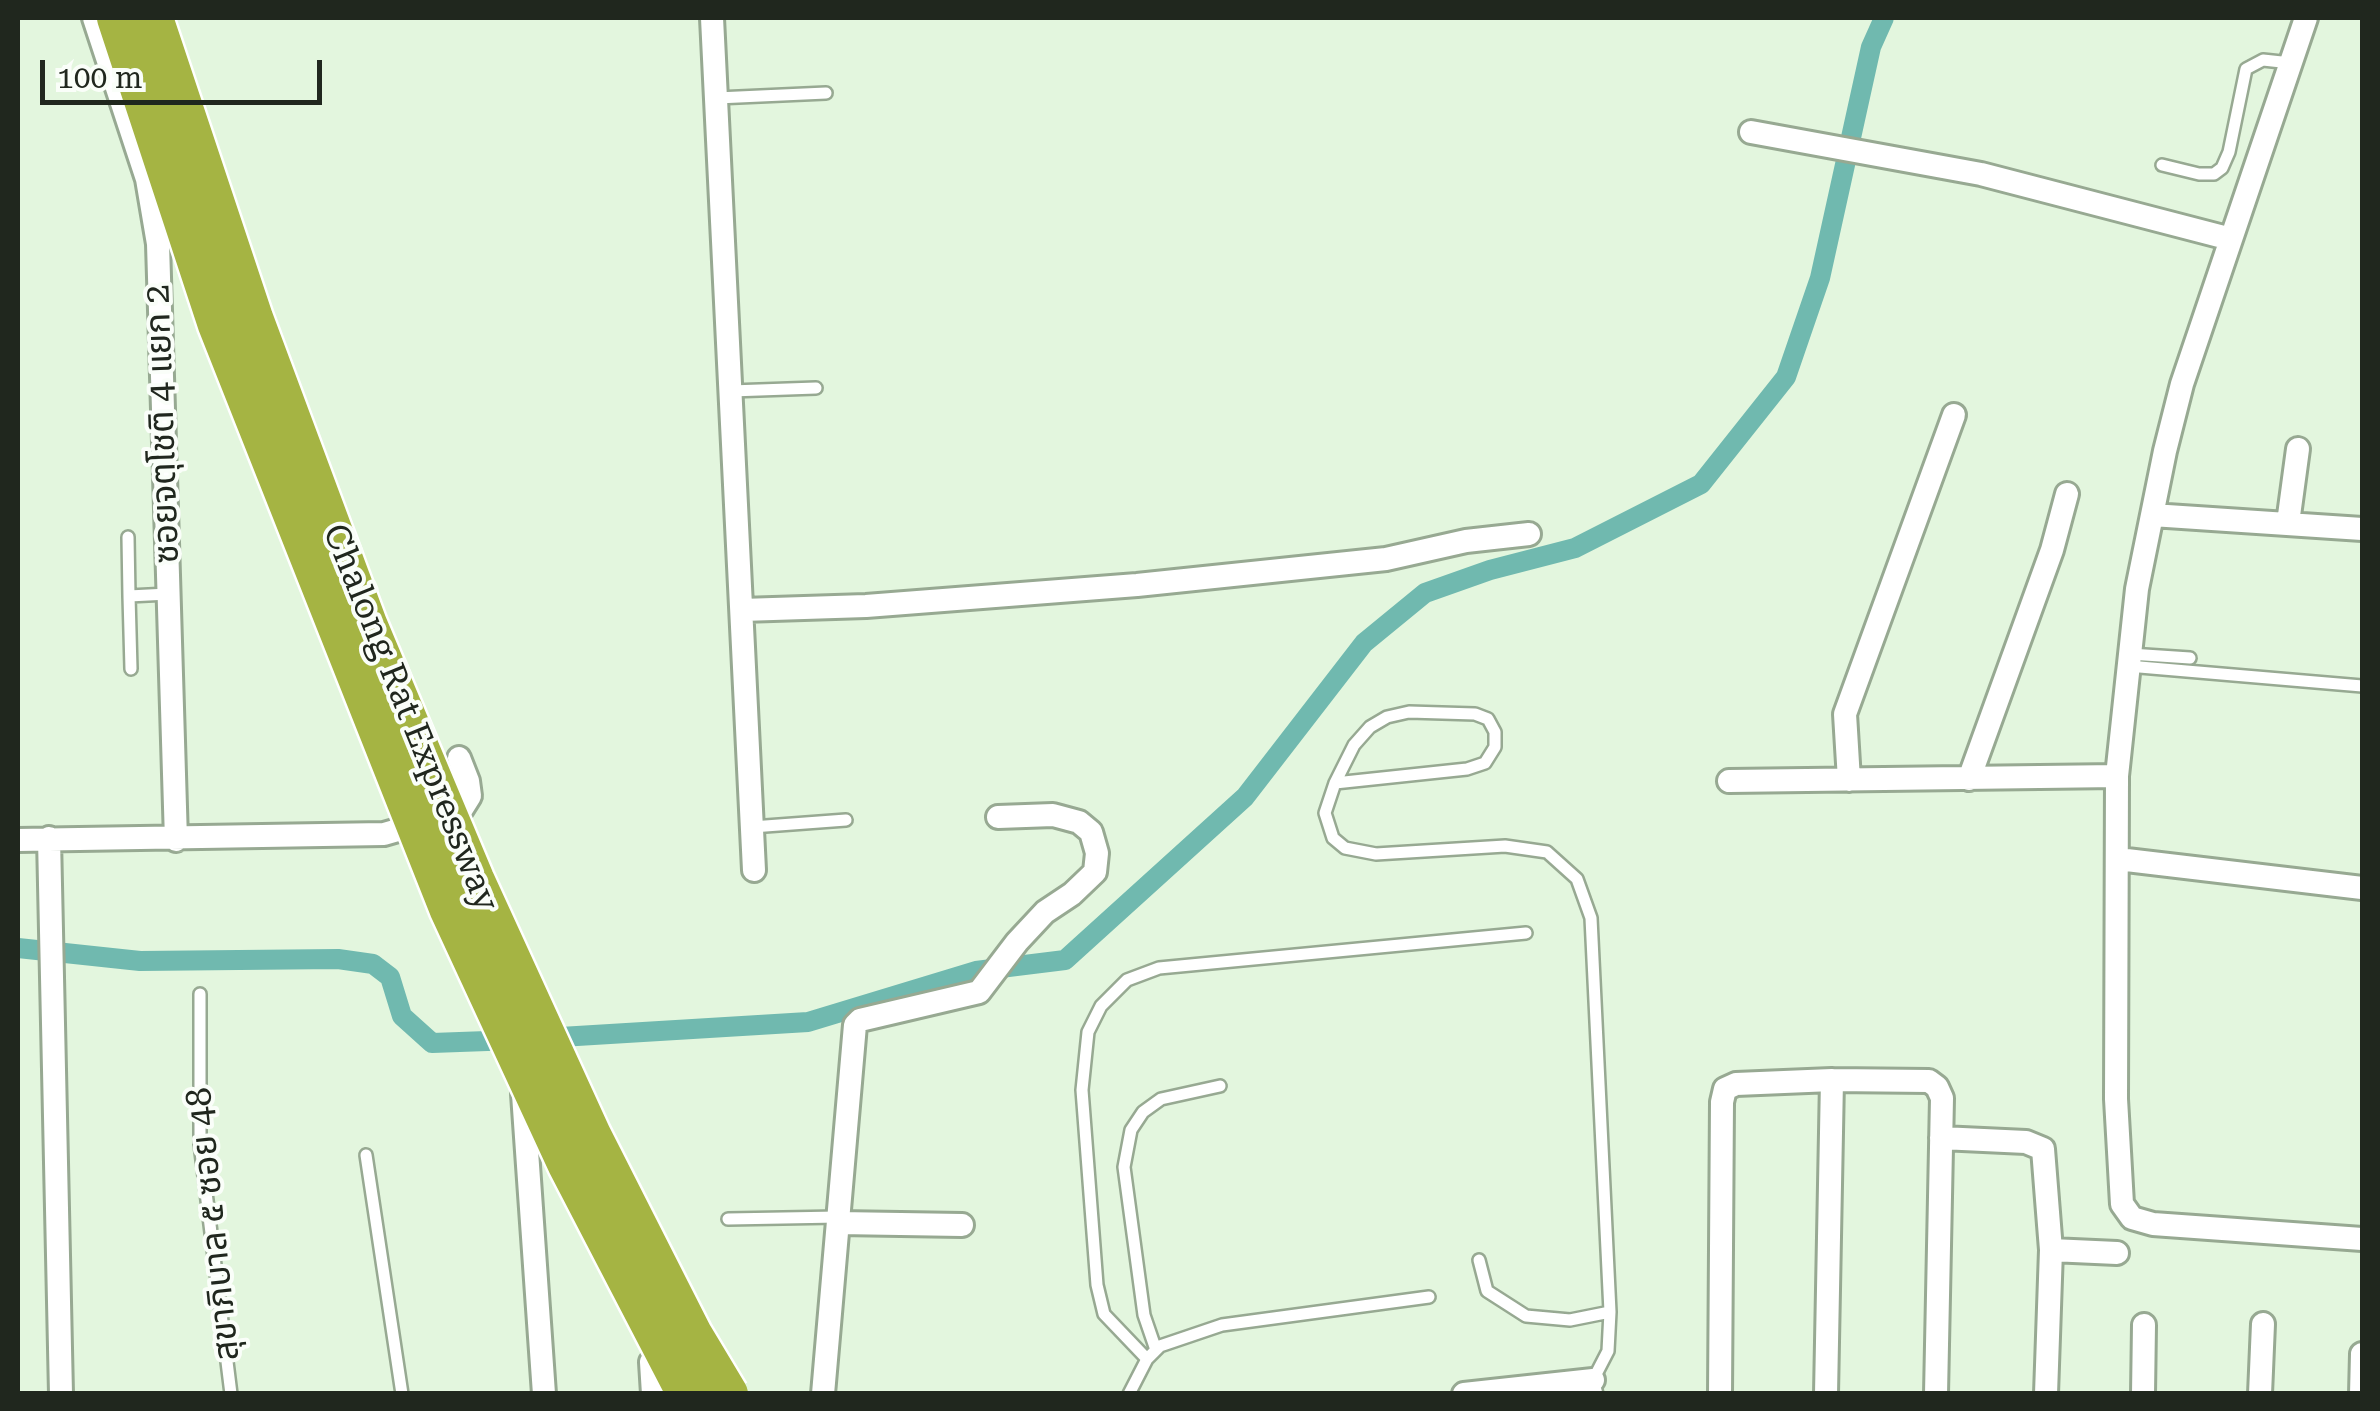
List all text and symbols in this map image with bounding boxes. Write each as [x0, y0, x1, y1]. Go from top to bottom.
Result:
scale bar [45, 40, 328, 102]
text: 100 m [57, 60, 142, 95]
street label: ซอยจตุโชติ 4 แยก 2 [137, 284, 189, 564]
street label: Chalong Rat Expressway [313, 518, 507, 918]
street label: สุขาภิบาล ๕ ซอย 48 [179, 1085, 249, 1363]

